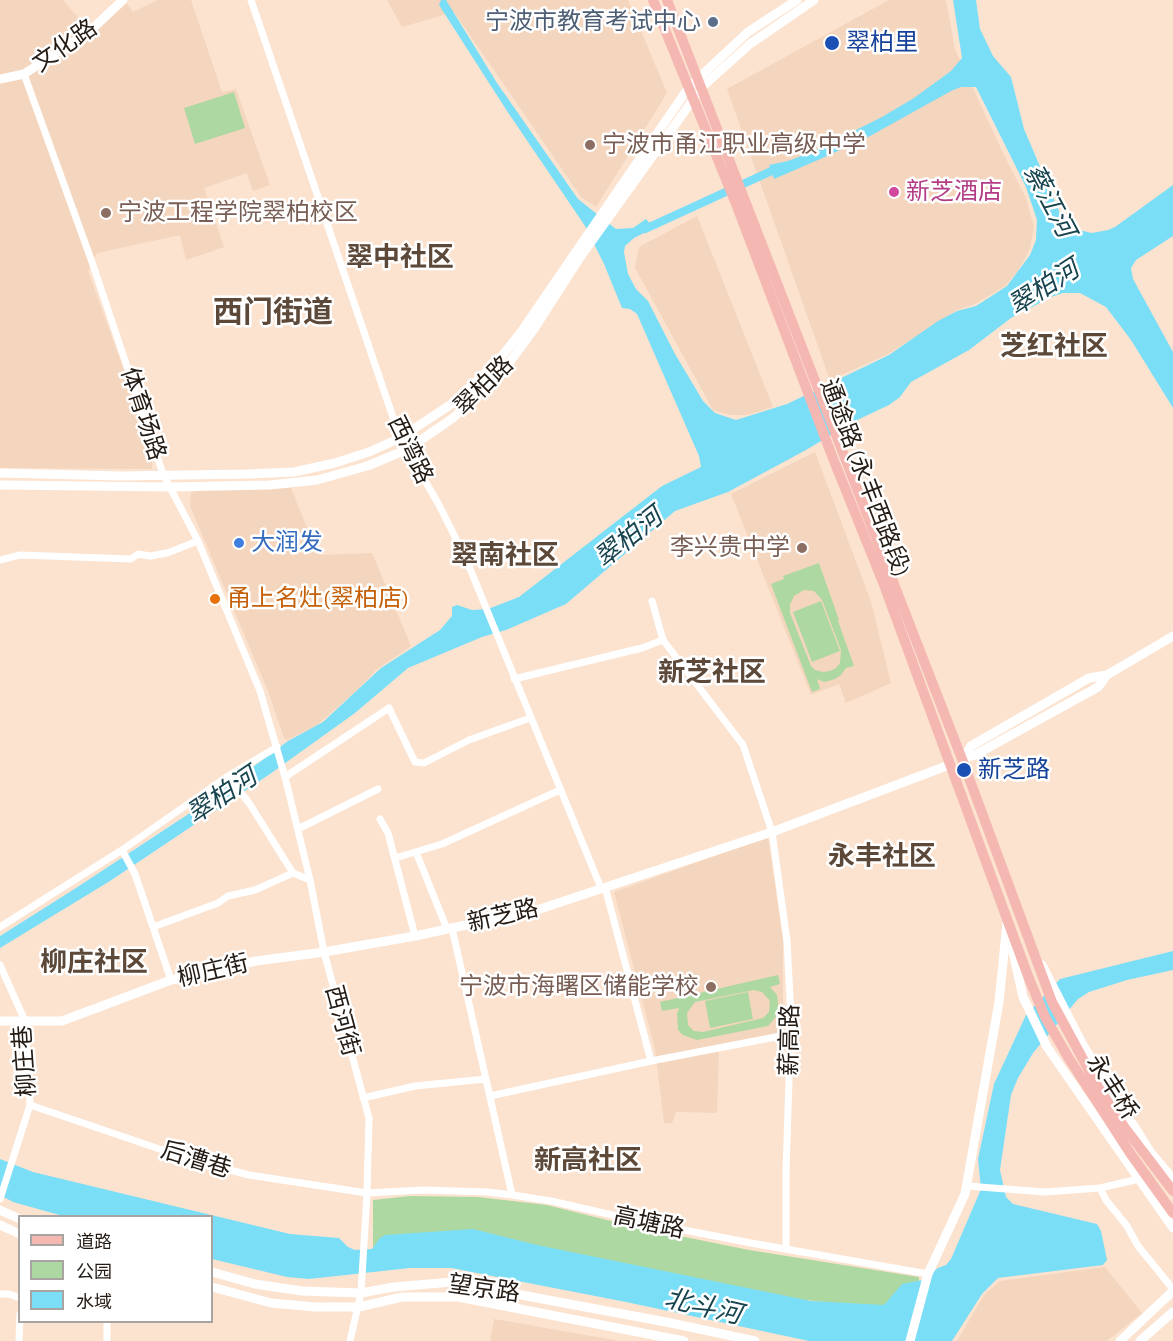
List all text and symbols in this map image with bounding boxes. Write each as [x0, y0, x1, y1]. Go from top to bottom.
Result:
place label: 宁波市教育考试中心 [485, 8, 701, 36]
street label: 文化路 [27, 14, 103, 78]
marker: 宁波市教育考试中心 [706, 15, 720, 29]
place label: 翠柏里 [846, 29, 918, 57]
marker: 翠柏里 [823, 34, 841, 52]
place label: 宁波市甬江职业高级中学 [602, 131, 866, 159]
marker: 宁波市甬江职业高级中学 [583, 138, 597, 152]
water label: 蔡江河 [1017, 159, 1081, 243]
place label: 新芝酒店 [906, 178, 1002, 206]
marker: 新芝酒店 [887, 185, 901, 199]
place label: 宁波工程学院翠柏校区 [118, 199, 358, 227]
marker: 宁波工程学院翠柏校区 [99, 206, 113, 220]
district label: 翠中社区 [346, 242, 454, 274]
water label: 翠柏河 [1003, 254, 1085, 322]
district label: 西门街道 [213, 295, 333, 331]
district label: 芝红社区 [1000, 331, 1108, 363]
street label: 翠柏路 [448, 350, 520, 422]
street label: 体育场路 [114, 364, 172, 464]
street label: 通途路 (永丰西路段) [814, 375, 916, 581]
street label: 西湾路 [381, 411, 439, 489]
water label: 翠柏河 [589, 501, 669, 575]
place label: 大润发 [251, 529, 323, 557]
place label: 李兴贵中学 [670, 534, 790, 562]
marker: 大润发 [232, 536, 246, 550]
district label: 翠南社区 [451, 540, 559, 572]
marker: 李兴贵中学 [795, 541, 809, 555]
place label: 甬上名灶(翠柏店) [227, 585, 409, 613]
marker: 甬上名灶(翠柏店) [208, 592, 222, 606]
district label: 新芝社区 [658, 657, 766, 689]
place label: 新芝路 [978, 756, 1050, 784]
water label: 翠柏河 [181, 761, 263, 831]
marker: 新芝路 [955, 761, 973, 779]
district label: 永丰社区 [828, 841, 936, 873]
street label: 新芝路 [465, 894, 541, 938]
district label: 柳庄社区 [40, 947, 148, 979]
street label: 柳庄街 [175, 949, 251, 993]
place label: 宁波市海曙区储能学校 [459, 973, 699, 1001]
marker: 宁波市海曙区储能学校 [704, 980, 718, 994]
street label: 西河街 [319, 982, 365, 1060]
street label: 薪高路 [775, 1004, 805, 1076]
street label: 柳庄巷 [8, 1024, 42, 1098]
street label: 永丰桥 [1080, 1049, 1144, 1125]
street label: 后漕巷 [157, 1136, 235, 1184]
district label: 新高社区 [534, 1145, 642, 1177]
street label: 高塘路 [611, 1201, 687, 1245]
legend [18, 1215, 213, 1323]
text: 道路 [76, 1234, 112, 1252]
text: 公园 [76, 1264, 112, 1282]
street label: 望京路 [446, 1270, 522, 1308]
water label: 北斗河 [661, 1283, 745, 1331]
text: 水域 [76, 1294, 112, 1312]

